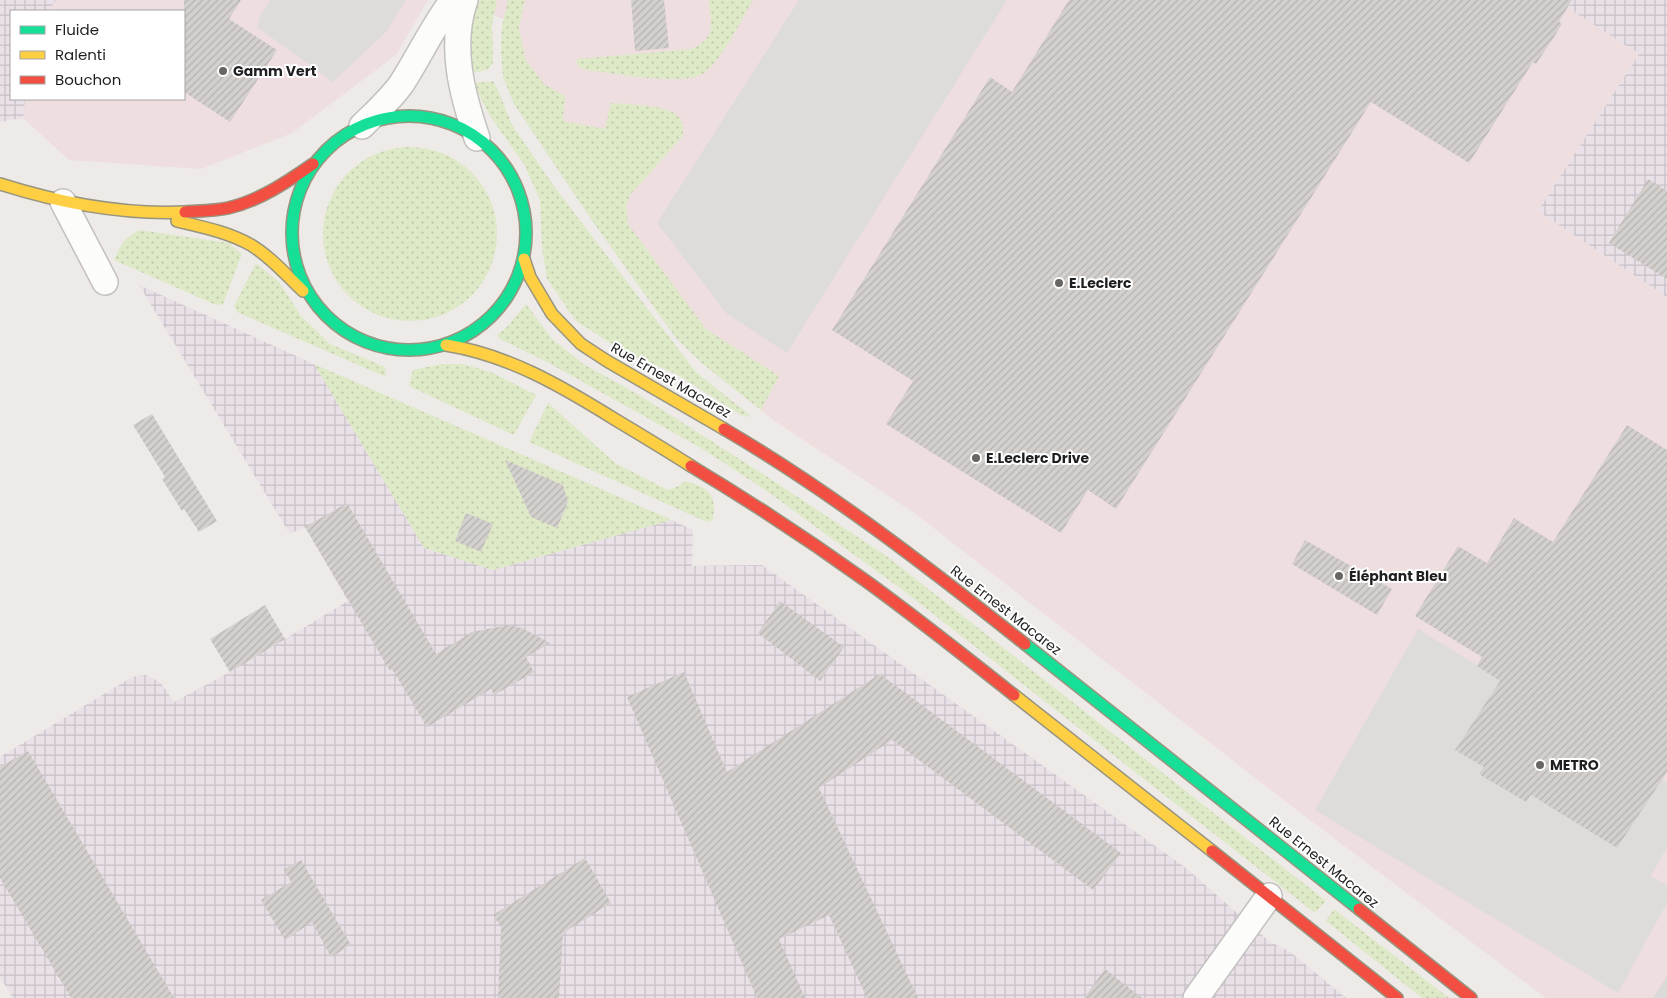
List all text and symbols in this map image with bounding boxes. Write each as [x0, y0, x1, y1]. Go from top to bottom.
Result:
legend [10, 10, 185, 100]
text: Fluide [55, 19, 99, 40]
text: Ralenti [55, 44, 106, 65]
place label: Gamm Vert [233, 61, 317, 81]
marker: Gamm Vert [217, 65, 229, 77]
text: Bouchon [55, 69, 121, 90]
place label: E.Leclerc [1069, 273, 1132, 293]
marker: E.Leclerc [1053, 277, 1065, 289]
street label: Rue Ernest Macarez [607, 337, 735, 423]
place label: E.Leclerc Drive [986, 448, 1090, 468]
marker: E.Leclerc Drive [970, 452, 982, 464]
street label: Rue Ernest Macarez [946, 560, 1066, 660]
place label: Éléphant Bleu [1349, 566, 1447, 586]
marker: Éléphant Bleu [1333, 570, 1345, 582]
place label: METRO [1550, 755, 1599, 775]
marker: METRO [1534, 759, 1546, 771]
street label: Rue Ernest Macarez [1265, 811, 1383, 913]

